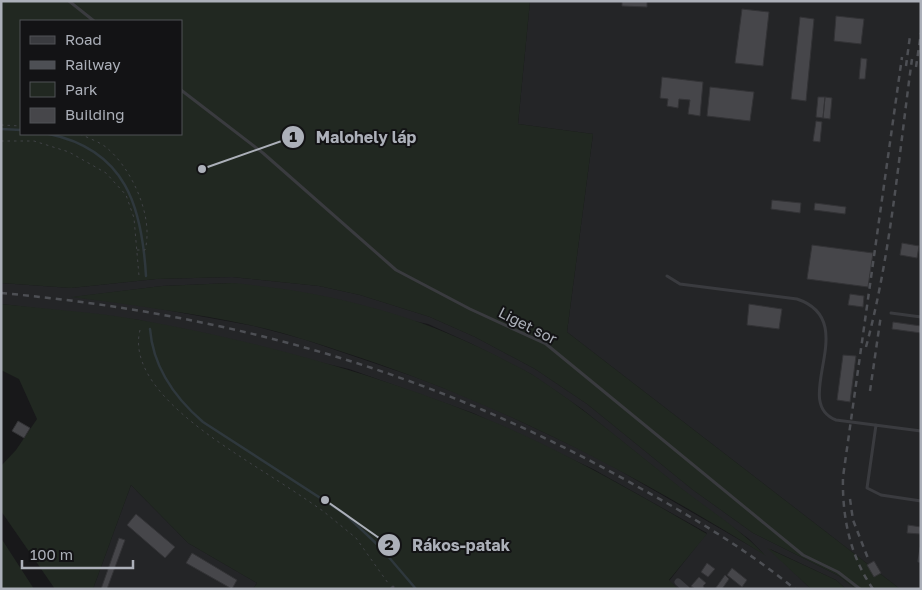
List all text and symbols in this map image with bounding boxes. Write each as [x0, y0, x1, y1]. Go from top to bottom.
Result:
legend [20, 20, 182, 135]
text: Road [65, 30, 102, 48]
text: Railway [65, 55, 121, 73]
text: Park [65, 80, 98, 98]
text: Building [65, 105, 125, 123]
callout: Malohely láp [281, 122, 426, 153]
text: 1 [289, 127, 297, 145]
text: Malohely láp [316, 127, 416, 147]
street label: Liget sor [496, 303, 560, 347]
callout: Rákos-patak [377, 530, 520, 561]
text: 2 [384, 535, 394, 553]
text: Rákos-patak [412, 535, 511, 555]
scale bar [22, 538, 134, 570]
text: 100 m [30, 545, 73, 563]

